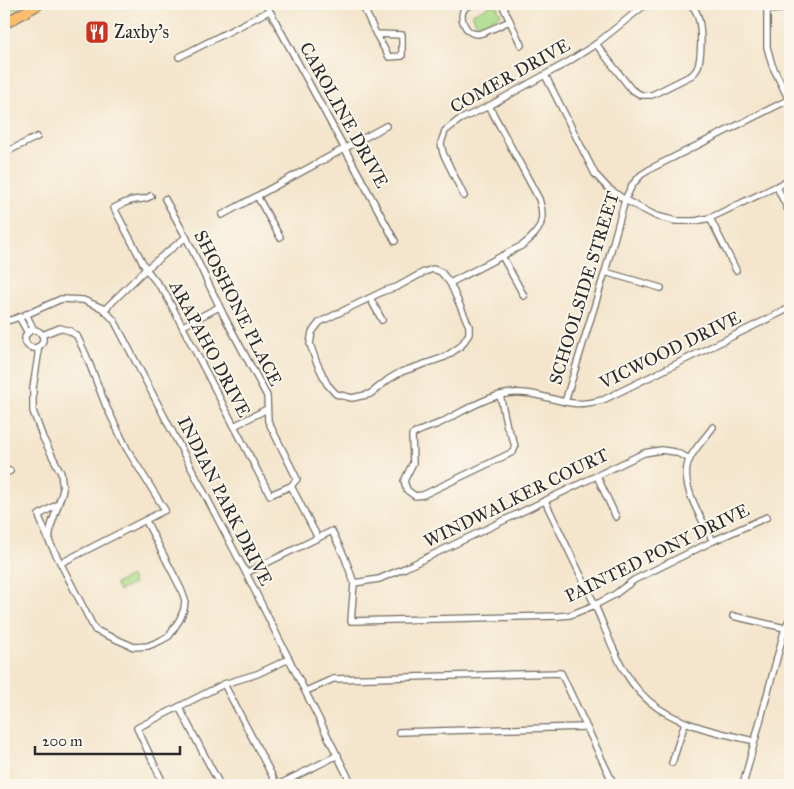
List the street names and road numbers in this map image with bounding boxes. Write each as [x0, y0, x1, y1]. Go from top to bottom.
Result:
street label: COMER DRIVE [446, 34, 574, 118]
street label: CAROLINE DRIVE [295, 38, 393, 192]
street label: SCHOOLSIDE STREET [544, 189, 624, 387]
street label: SHOSHONE PLACE [189, 227, 287, 390]
street label: ARAPAHO DRIVE [164, 276, 255, 421]
street label: VICWOOD DRIVE [595, 306, 744, 394]
street label: INDIAN PARK DRIVE [173, 413, 277, 589]
street label: WINDWALKER COURT [420, 444, 612, 552]
street label: PAINTED PONY DRIVE [561, 499, 753, 607]

